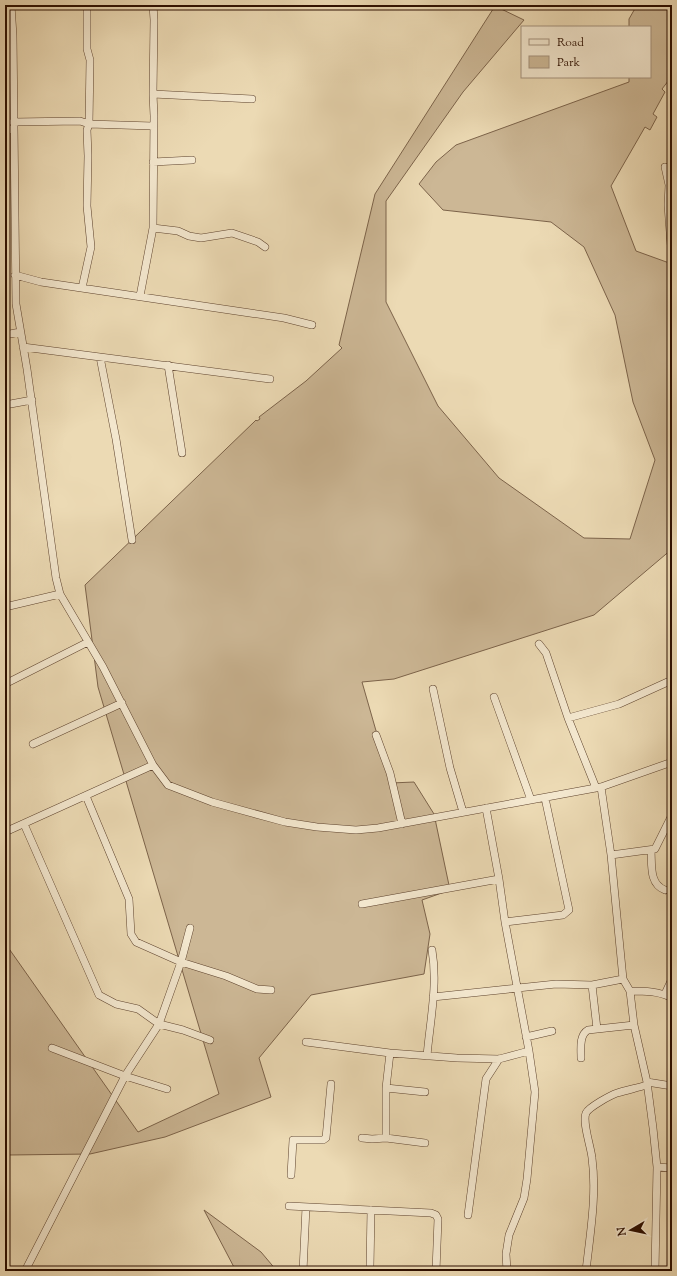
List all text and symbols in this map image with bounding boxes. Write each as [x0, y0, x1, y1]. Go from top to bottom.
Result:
legend [521, 26, 651, 78]
text: Road [557, 34, 584, 52]
text: Park [557, 54, 580, 72]
north arrow [611, 1210, 651, 1250]
text: N [613, 1226, 631, 1238]

